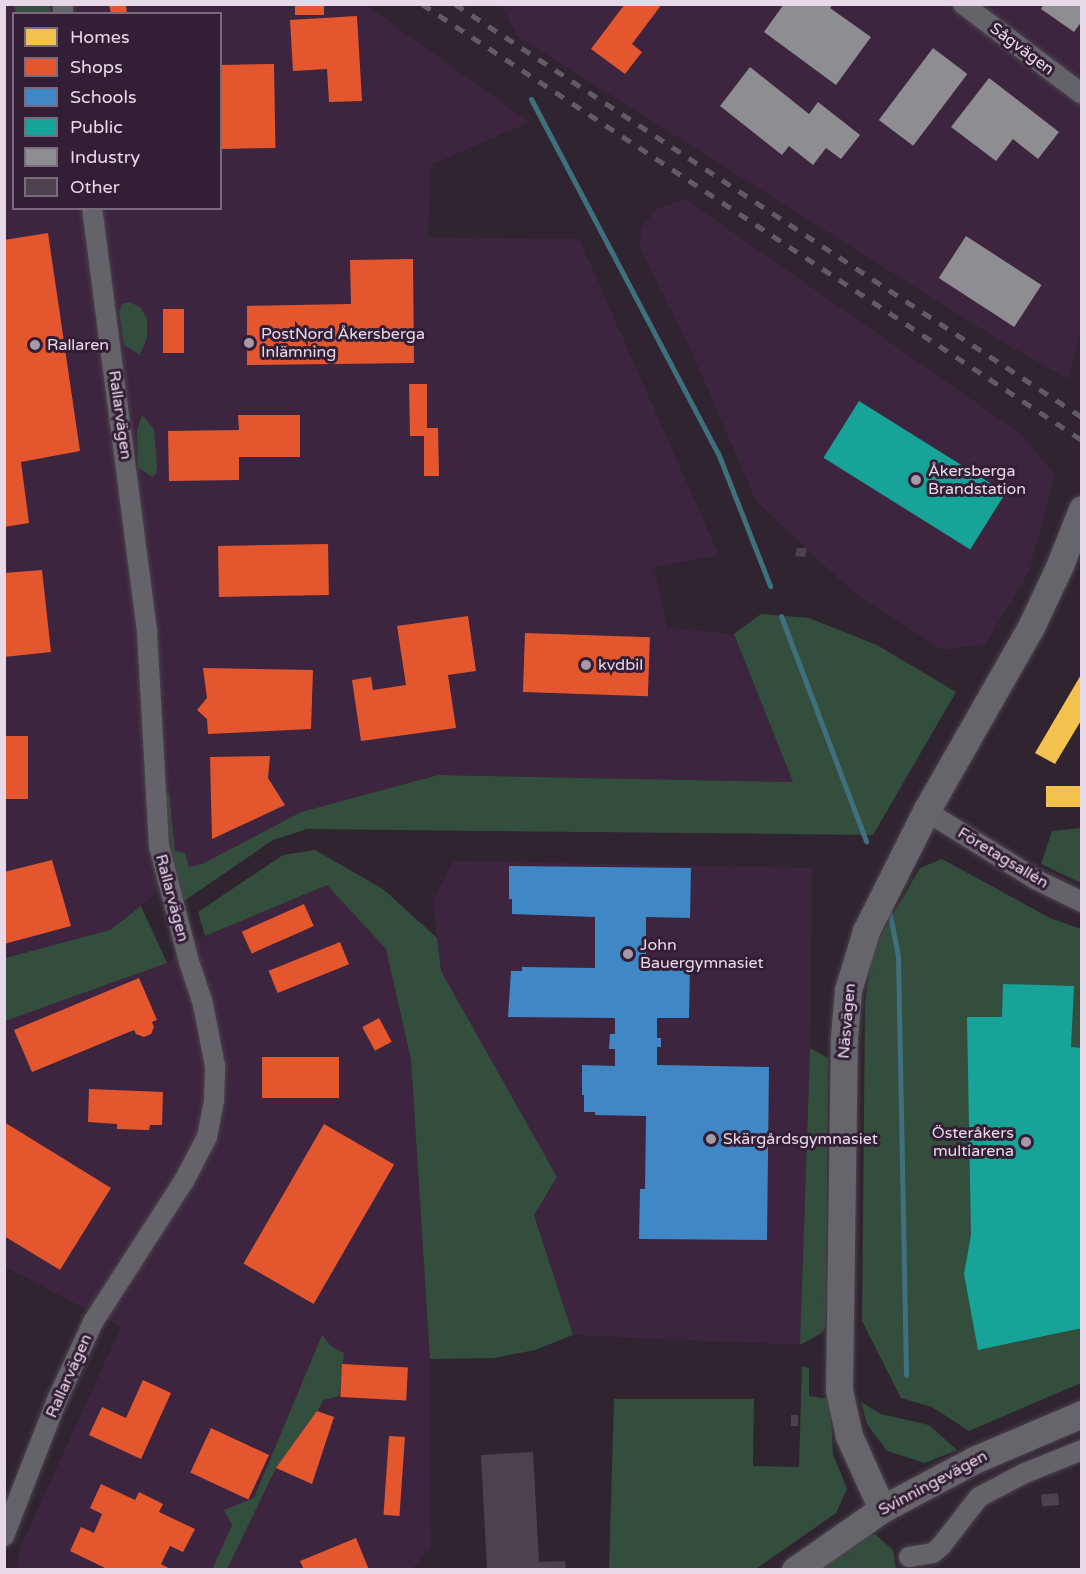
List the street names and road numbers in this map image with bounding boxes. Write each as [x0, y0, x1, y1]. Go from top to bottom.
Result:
street label: Sågvägen [986, 19, 1058, 79]
street label: Rallarvägen [104, 369, 136, 461]
street label: Företagsallén [954, 823, 1052, 893]
street label: Rallarvägen [151, 852, 193, 944]
street label: Näsvägen [834, 982, 860, 1060]
street label: Rallarvägen [42, 1331, 96, 1421]
street label: Svinningevägen [875, 1446, 991, 1520]

